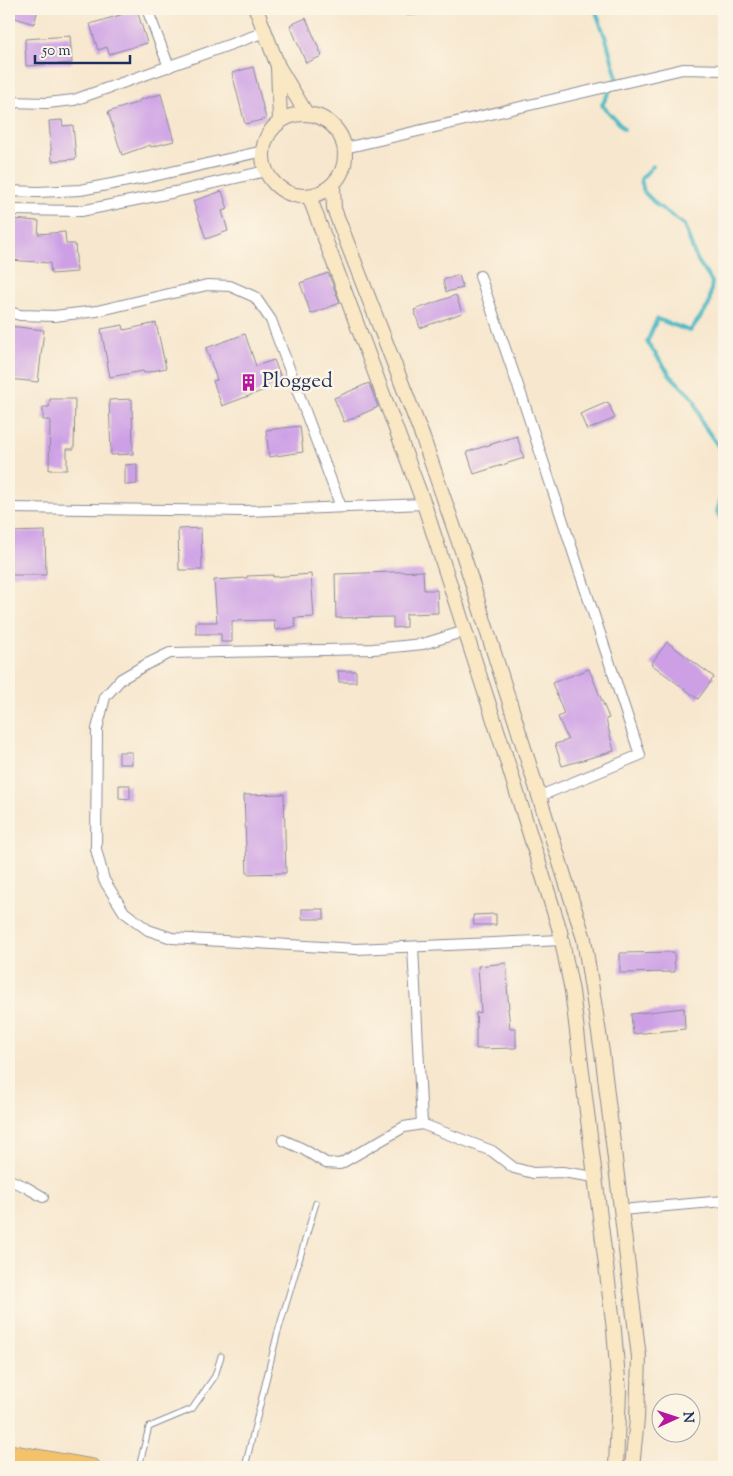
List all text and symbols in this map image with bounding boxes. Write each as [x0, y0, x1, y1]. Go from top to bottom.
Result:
scale bar [35, 32, 130, 64]
text: 50 m [41, 41, 71, 62]
place label: Plogged [262, 367, 333, 397]
building icon: Plogged [238, 372, 258, 392]
north arrow [650, 1394, 700, 1444]
text: N [677, 1411, 697, 1424]

